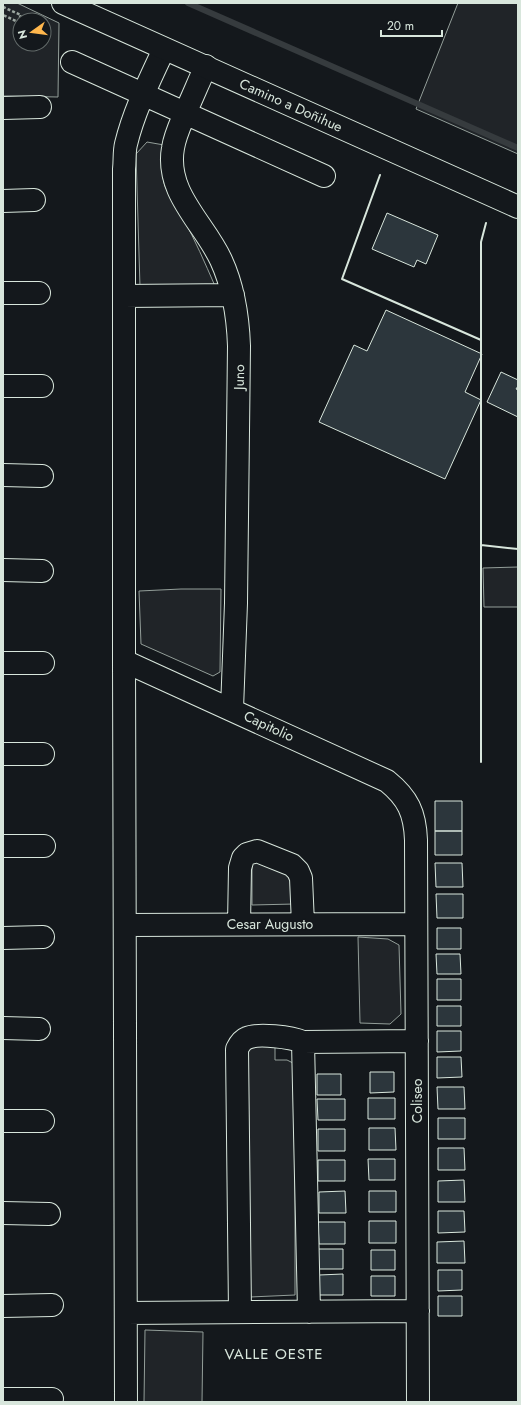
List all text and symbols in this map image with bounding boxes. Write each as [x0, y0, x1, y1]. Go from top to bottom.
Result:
north arrow [12, 12, 52, 52]
scale bar [381, 12, 442, 38]
text: 20 m [387, 17, 414, 35]
text: N [13, 28, 31, 41]
street label: Camino a Doñihue [236, 73, 346, 137]
street label: Juno [229, 364, 249, 392]
street label: Capitolio [241, 706, 298, 747]
street label: Cesar Augusto [227, 914, 314, 934]
street label: Coliseo [407, 1078, 427, 1123]
district label: VALLE OESTE [224, 1343, 324, 1365]

